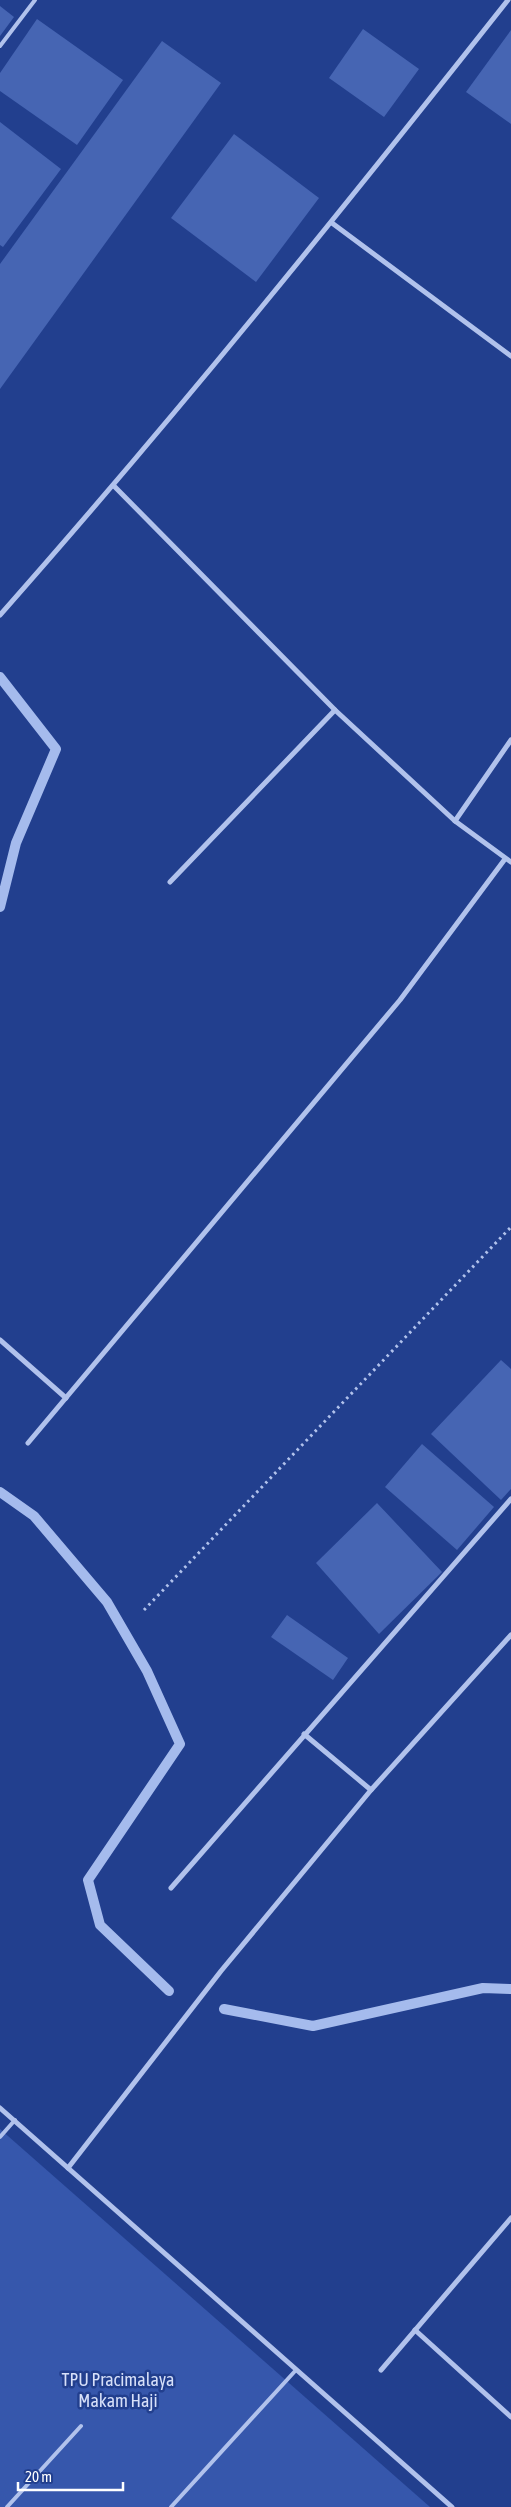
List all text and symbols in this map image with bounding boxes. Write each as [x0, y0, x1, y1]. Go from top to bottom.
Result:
park label: TPU Pracimalaya Makam Haji [62, 2369, 174, 2411]
scale bar [18, 2460, 122, 2492]
text: 20 m [25, 2468, 52, 2485]

